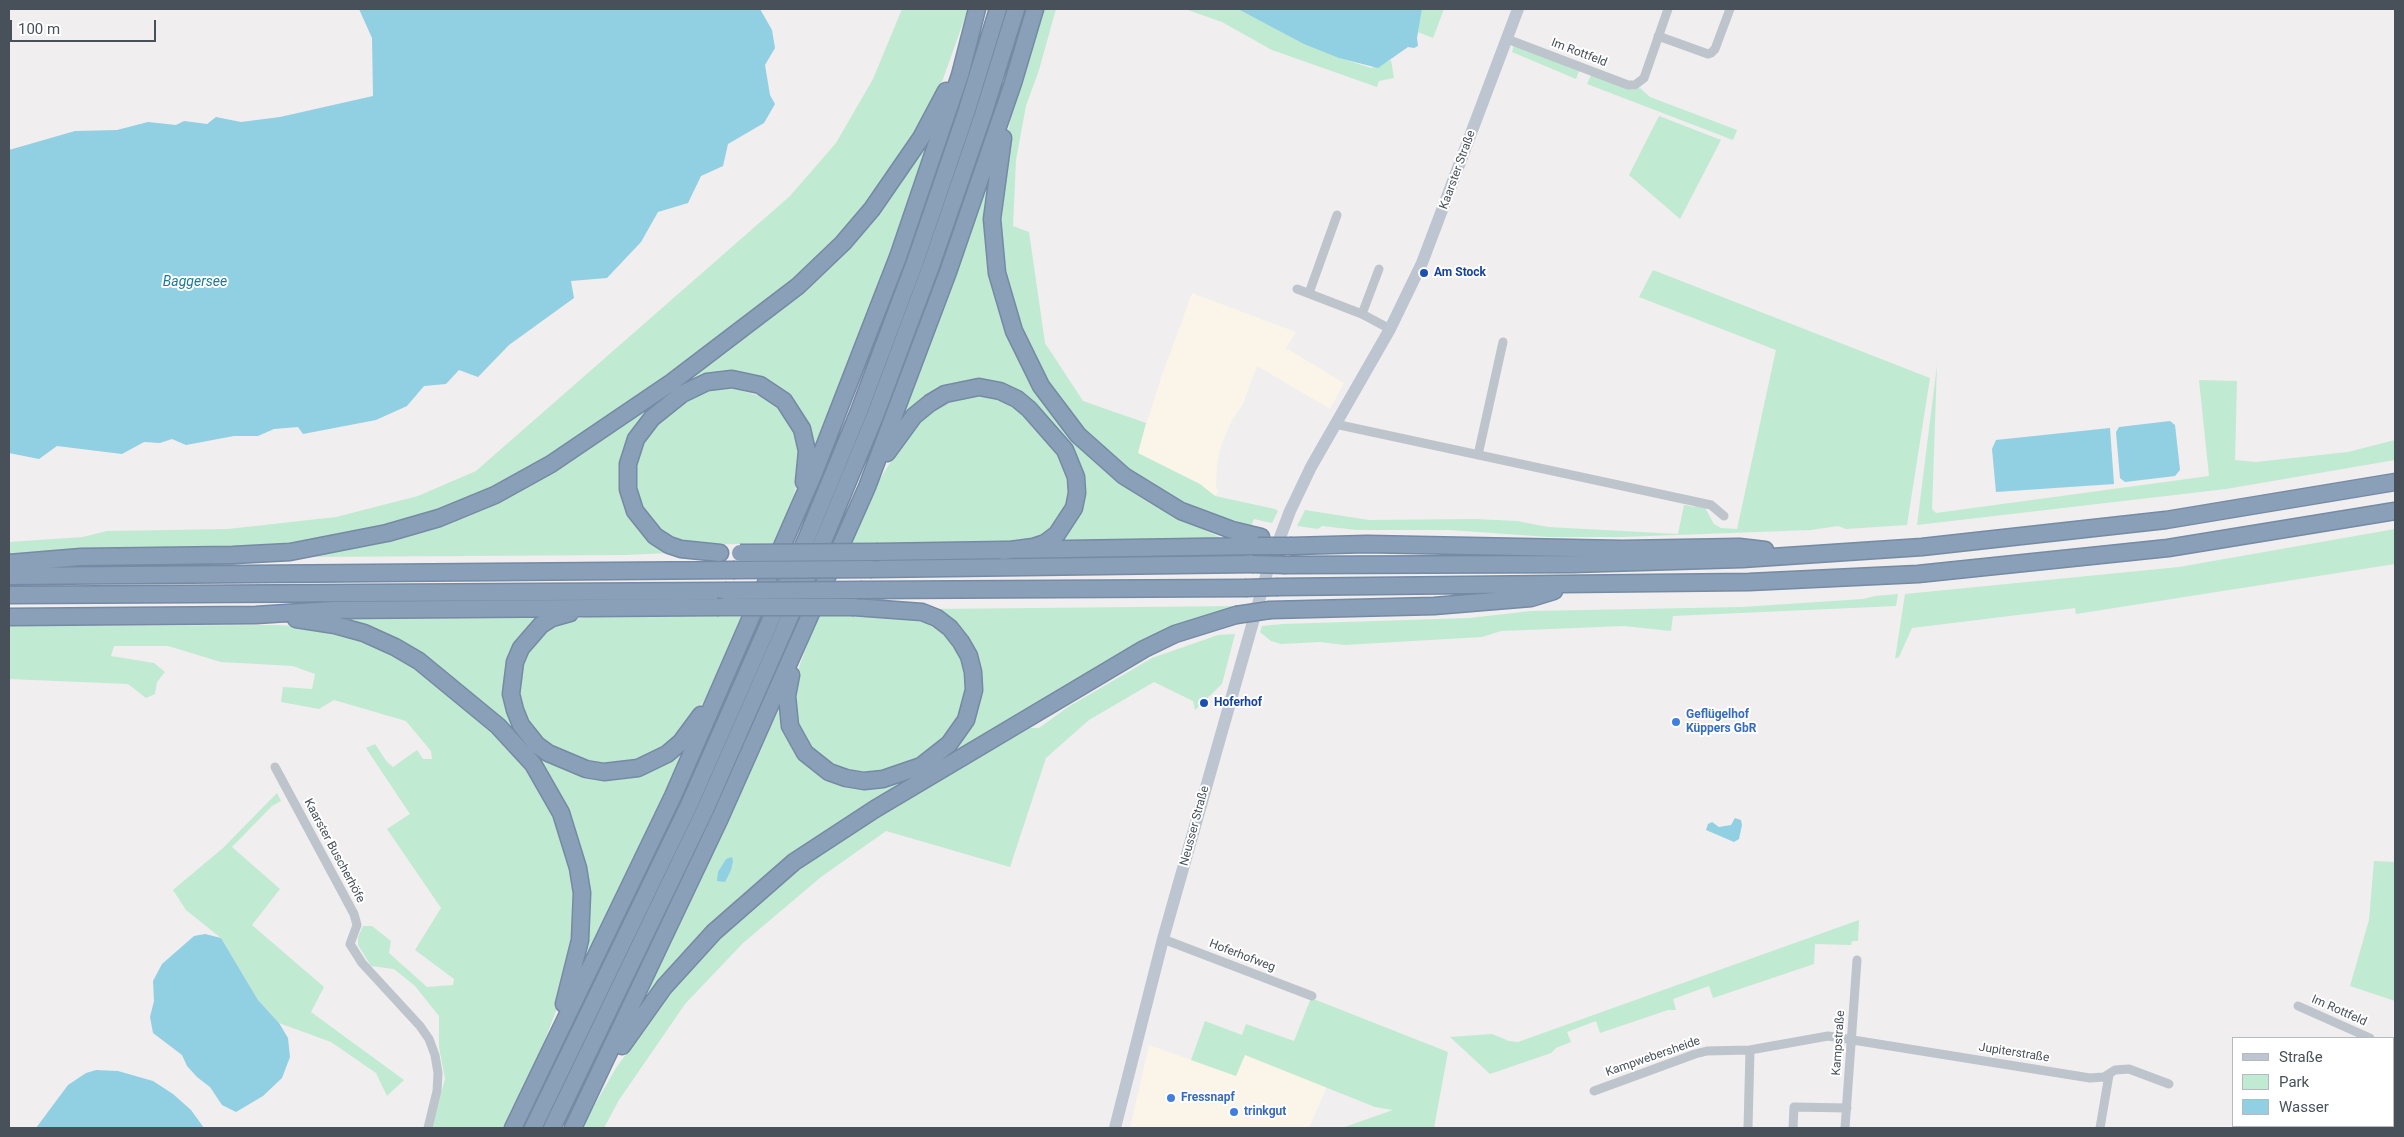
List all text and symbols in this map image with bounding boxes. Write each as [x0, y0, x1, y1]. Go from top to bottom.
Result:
scale bar [12, 10, 159, 42]
text: 100 m [18, 20, 60, 38]
street label: Im Rottfeld [1549, 36, 1609, 70]
street label: Kaarster Straße [1437, 128, 1479, 212]
place label: Am Stock [1434, 266, 1486, 280]
marker: Am Stock [1418, 267, 1430, 279]
water label: Baggersee [163, 274, 227, 290]
place label: Hoferhof [1214, 696, 1262, 710]
marker: Hoferhof [1198, 697, 1210, 709]
place label: Geflügelhof Küppers GbR [1686, 708, 1756, 736]
marker: Geflügelhof Küppers GbR [1670, 716, 1682, 728]
street label: Neusser Straße [1177, 784, 1213, 868]
street label: Kaarster Buscherhöfe [301, 797, 367, 905]
street label: Hoferhofweg [1207, 937, 1277, 975]
street label: Im Rottfeld [2309, 992, 2369, 1030]
street label: Kampstraße [1830, 1010, 1848, 1076]
street label: Kampwebersheide [1604, 1034, 1702, 1080]
legend [2232, 1037, 2394, 1127]
street label: Jupiterstraße [1978, 1040, 2050, 1066]
text: Straße [2279, 1048, 2323, 1066]
text: Park [2279, 1073, 2309, 1091]
place label: Fressnapf [1181, 1091, 1235, 1105]
marker: Fressnapf [1165, 1092, 1177, 1104]
text: Wasser [2279, 1098, 2329, 1116]
place label: trinkgut [1244, 1105, 1286, 1119]
marker: trinkgut [1228, 1106, 1240, 1118]

